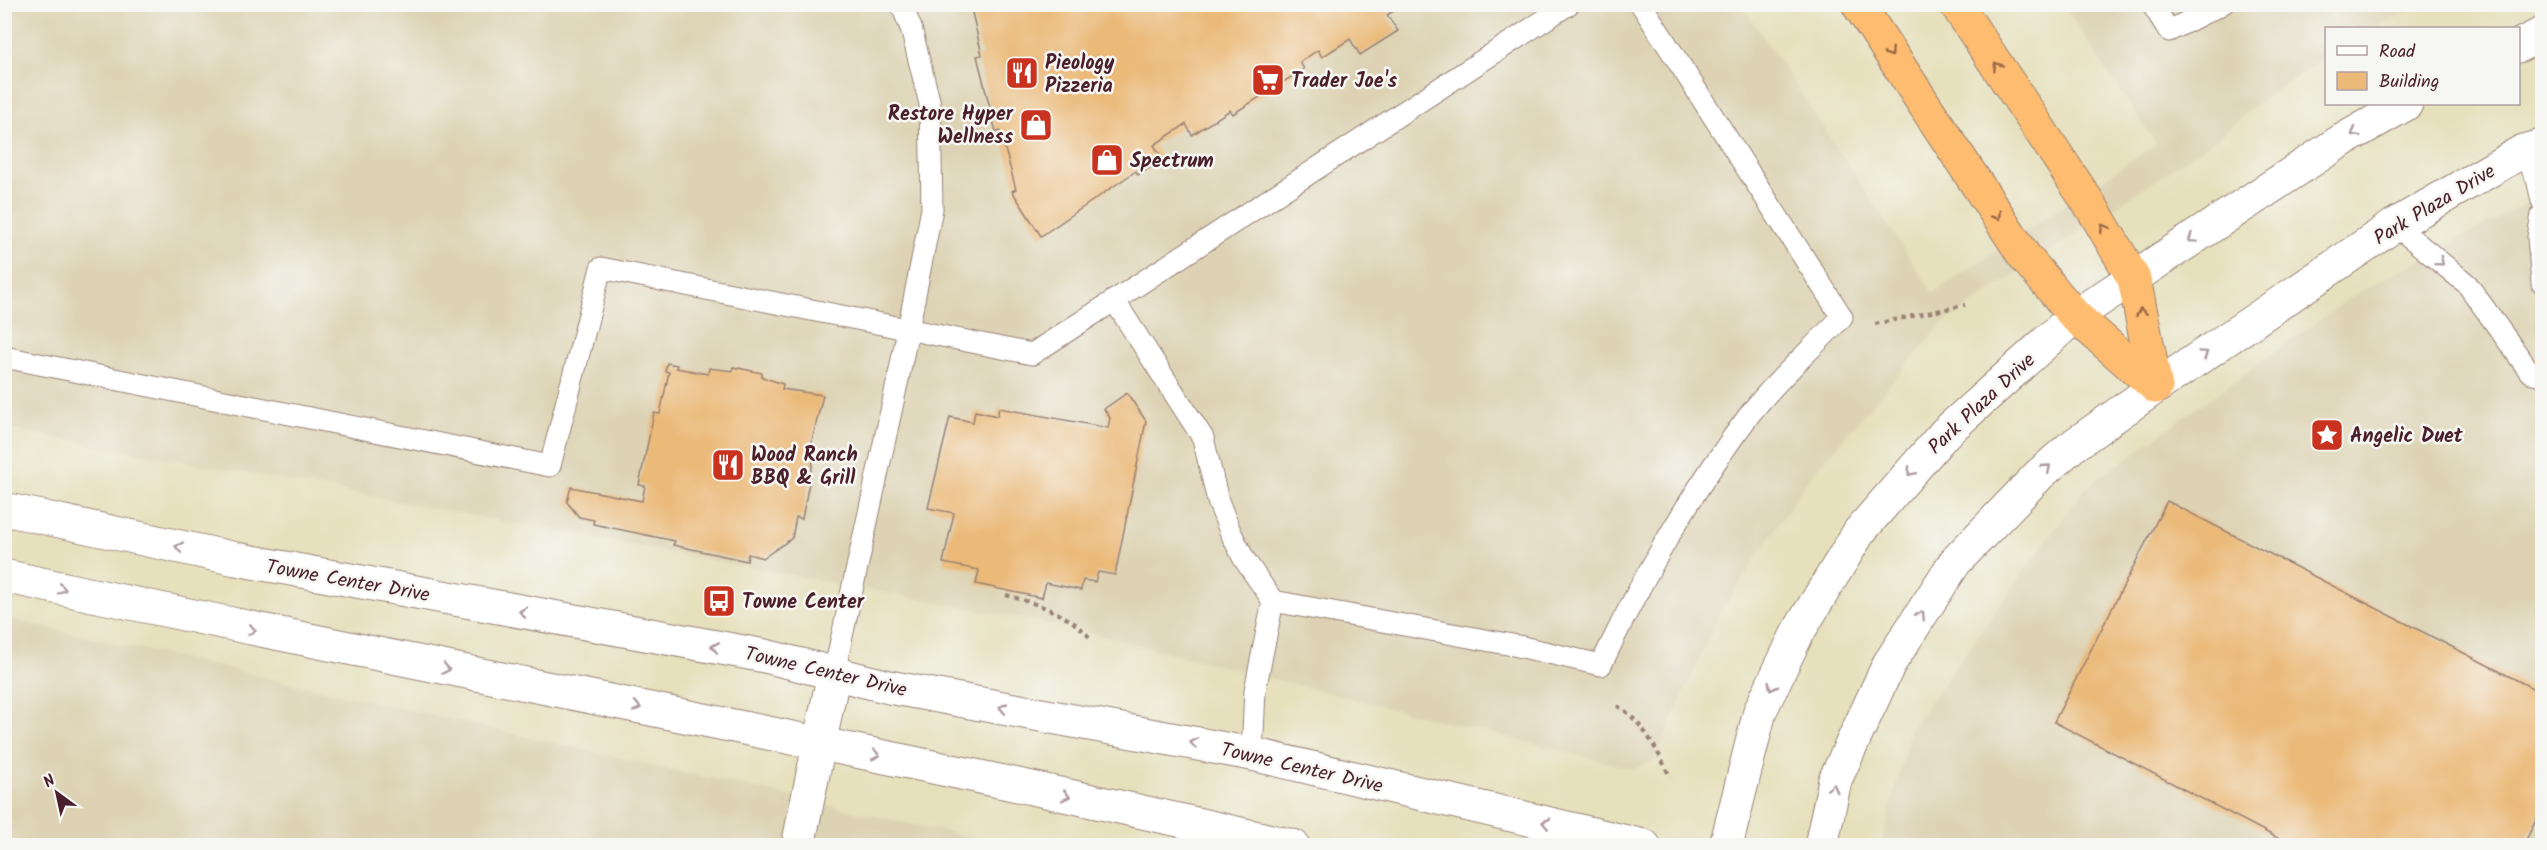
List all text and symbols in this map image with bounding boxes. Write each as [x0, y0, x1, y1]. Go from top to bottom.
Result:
legend [2325, 27, 2520, 105]
text: Road [2379, 38, 2416, 67]
one-way arrow [1883, 47, 1894, 58]
place label: Pieology Pizzeria [1045, 48, 1115, 103]
restaurant icon: Pieology Pizzeria [1004, 55, 1040, 91]
one-way arrow [1993, 61, 2004, 72]
supermarket icon: Trader Joe's [1250, 62, 1286, 98]
place label: Trader Joe's [1291, 66, 1398, 98]
text: Building [2379, 68, 2439, 97]
place label: Restore Hyper Wellness [888, 99, 1014, 154]
shop icon: Restore Hyper Wellness [1018, 107, 1054, 143]
one-way arrow [2351, 126, 2361, 137]
shop icon: Spectrum [1089, 142, 1125, 178]
place label: Spectrum [1130, 146, 1214, 178]
street label: Park Plaza Drive [2368, 157, 2502, 255]
one-way arrow [1990, 210, 2002, 220]
one-way arrow [2100, 224, 2112, 234]
one-way arrow [2188, 232, 2199, 243]
one-way arrow [2433, 255, 2444, 266]
one-way arrow [2135, 308, 2148, 318]
street label: Park Plaza Drive [1921, 346, 2043, 463]
one-way arrow [2198, 350, 2209, 361]
place icon: Angelic Duet [2309, 417, 2345, 453]
place label: Angelic Duet [2350, 421, 2464, 453]
place label: Wood Ranch BBQ & Grill [751, 440, 858, 495]
restaurant icon: Wood Ranch BBQ & Grill [710, 447, 746, 483]
one-way arrow [2040, 464, 2051, 475]
one-way arrow [1907, 465, 1918, 476]
one-way arrow [174, 541, 184, 554]
street label: Towne Center Drive [263, 552, 432, 612]
one-way arrow [56, 581, 66, 594]
bus stop icon: Towne Center [701, 583, 737, 619]
place label: Towne Center [742, 587, 865, 619]
one-way arrow [518, 606, 528, 619]
one-way arrow [1914, 611, 1925, 622]
one-way arrow [247, 623, 257, 636]
street label: Towne Center Drive [741, 639, 910, 707]
one-way arrow [710, 641, 720, 654]
one-way arrow [440, 662, 450, 675]
one-way arrow [1767, 681, 1779, 692]
one-way arrow [632, 699, 642, 712]
one-way arrow [998, 702, 1008, 715]
street label: Towne Center Drive [1217, 735, 1386, 803]
one-way arrow [1190, 737, 1200, 750]
one-way arrow [871, 748, 881, 761]
north arrow [27, 763, 87, 823]
text: N [39, 768, 61, 795]
one-way arrow [1826, 784, 1839, 794]
one-way arrow [1061, 789, 1071, 802]
one-way arrow [1542, 817, 1552, 830]

